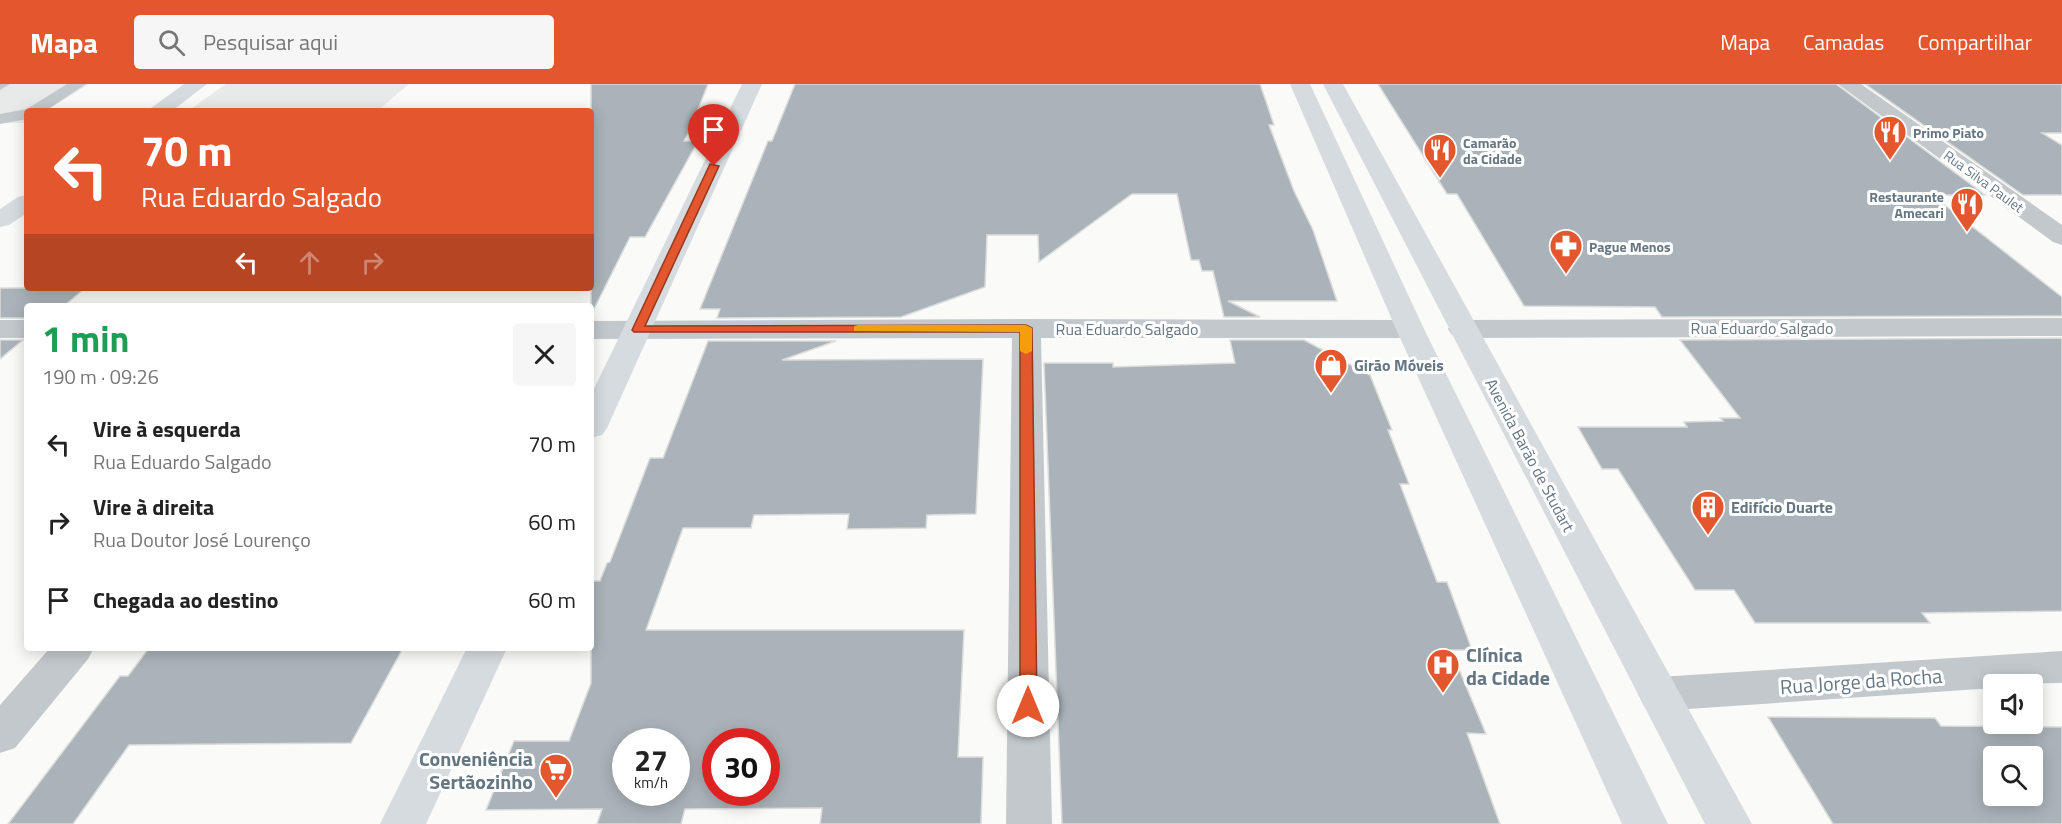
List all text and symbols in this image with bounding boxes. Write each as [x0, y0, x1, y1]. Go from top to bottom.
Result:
search box [134, 15, 554, 69]
text: Mapa [30, 21, 98, 64]
text: Pesquisar aqui [203, 25, 338, 59]
icon: search [155, 26, 188, 59]
text: Mapa [1720, 26, 1770, 58]
text: Camadas [1803, 26, 1884, 58]
text: Compartilhar [1917, 26, 2032, 58]
pin [688, 104, 739, 166]
icon: arrive [697, 113, 730, 146]
restaurant icon: Primo Piato [1872, 114, 1908, 161]
text: 70 m [141, 118, 233, 182]
place label: Primo Piato [1913, 122, 1984, 143]
icon: left [42, 132, 120, 210]
restaurant icon: Camarão da Cidade [1422, 132, 1458, 179]
place label: Camarão da Cidade [1463, 132, 1522, 169]
street label: Rua Silva Paulet [1940, 145, 2028, 217]
text: Rua Eduardo Salgado [141, 176, 382, 217]
place label: Restaurante Amecari [1869, 186, 1944, 223]
restaurant icon: Restaurante Amecari [1949, 186, 1985, 233]
pharmacy icon: Pague Menos [1548, 228, 1584, 275]
place label: Pague Menos [1589, 236, 1671, 257]
icon: left [230, 246, 263, 279]
icon: ahead [293, 246, 326, 279]
icon: right [356, 246, 389, 279]
text: 1 min [42, 311, 129, 366]
street label: Rua Eduardo Salgado [1691, 316, 1833, 340]
street label: Rua Eduardo Salgado [1056, 317, 1198, 341]
button: close [513, 323, 576, 386]
shop icon: Girão Móveis [1313, 347, 1349, 394]
place label: Girão Móveis [1354, 353, 1444, 377]
text: 190 m · 09:26 [42, 361, 159, 392]
street label: Avenida Barão de Studart [1479, 374, 1581, 536]
text: Vire à esquerda [93, 412, 241, 446]
text: 70 m [528, 427, 576, 461]
icon: left [42, 428, 75, 461]
text: Rua Eduardo Salgado [93, 446, 272, 477]
building icon: Edifício Duarte [1690, 489, 1726, 536]
text: Vire à direita [93, 490, 214, 524]
place label: Edifício Duarte [1731, 495, 1833, 519]
text: 60 m [528, 505, 576, 539]
icon: right [42, 506, 75, 539]
text: Rua Doutor José Lourenço [93, 524, 311, 555]
text: Chegada ao destino [93, 583, 279, 617]
text: 60 m [528, 583, 576, 617]
icon: arrive [42, 584, 75, 617]
place label: Clínica da Cidade [1466, 639, 1550, 693]
hospital icon: Clínica da Cidade [1425, 647, 1461, 694]
street label: Rua Jorge da Rocha [1779, 660, 1943, 702]
position arrow [996, 674, 1060, 738]
map controls [1983, 674, 2043, 806]
button: sound [1983, 674, 2043, 734]
speed limit sign: 30 [702, 728, 780, 806]
text: 27 [634, 737, 668, 783]
place label: Conveniência Sertãozinho [419, 743, 533, 797]
button: search [1983, 746, 2043, 806]
supermarket icon: Conveniência Sertãozinho [538, 752, 574, 799]
text: km/h [634, 771, 668, 794]

